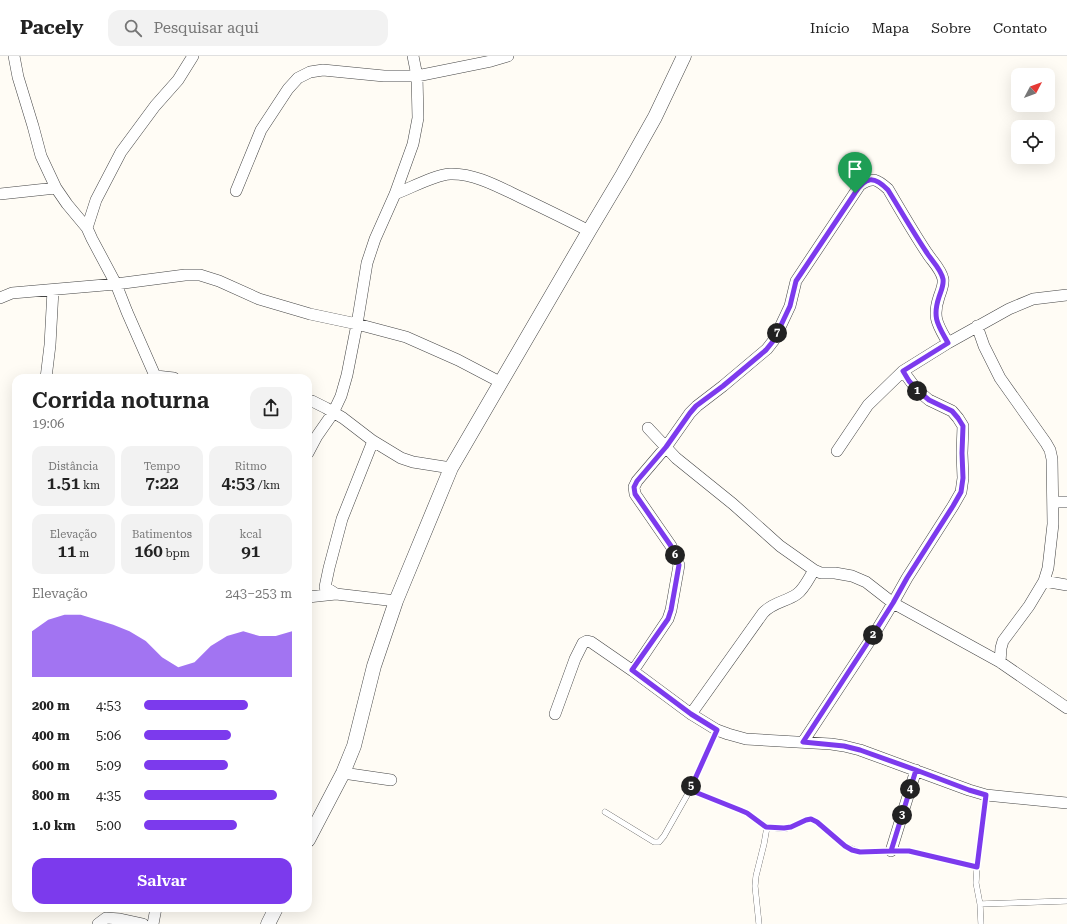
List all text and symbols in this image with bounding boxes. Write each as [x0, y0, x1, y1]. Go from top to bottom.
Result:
search box [108, 10, 388, 46]
text: Pacely [20, 16, 84, 39]
icon: search [122, 17, 144, 39]
text: Pesquisar aqui [154, 19, 259, 37]
text: Início [810, 20, 850, 36]
text: Mapa [872, 20, 909, 36]
text: Sobre [931, 20, 971, 36]
text: Contato [993, 20, 1047, 36]
north arrow [1011, 68, 1055, 112]
map controls [1011, 68, 1055, 164]
button: locate [1011, 120, 1055, 164]
pin [838, 152, 872, 193]
icon: arrive [844, 158, 866, 180]
pin: 7 [767, 323, 787, 343]
text: 7 [774, 326, 780, 339]
pin: 1 [907, 381, 927, 401]
text: 1 [914, 384, 920, 397]
button: share [250, 387, 292, 429]
text: Corrida noturna [32, 388, 209, 413]
text: 19:06 [32, 416, 64, 431]
text: Distância [48, 460, 98, 473]
text: Tempo [144, 460, 180, 473]
text: Ritmo [235, 460, 267, 473]
text: 1.51 [47, 473, 80, 493]
text: 7:22 [145, 473, 179, 493]
text: 4:53 [221, 473, 255, 493]
text: km [80, 479, 100, 492]
text: /km [255, 479, 280, 492]
text: Elevação [50, 528, 97, 541]
text: Batimentos [132, 528, 192, 541]
text: kcal [240, 528, 262, 541]
text: 11 [57, 541, 76, 561]
text: 160 [134, 541, 163, 561]
text: 91 [241, 541, 260, 561]
pin: 6 [665, 545, 685, 565]
text: m [76, 547, 89, 560]
text: bpm [163, 547, 190, 560]
text: 6 [672, 548, 678, 561]
text: Elevação [32, 586, 88, 601]
text: 243–253 m [225, 586, 292, 601]
pin: 2 [863, 625, 883, 645]
text: 2 [870, 628, 876, 641]
text: 200 m [32, 698, 70, 713]
text: 4:53 [96, 698, 121, 713]
text: 400 m [32, 728, 70, 743]
text: 5:06 [96, 728, 121, 743]
text: 600 m [32, 758, 70, 773]
text: 5:09 [96, 758, 121, 773]
pin: 5 [681, 776, 701, 796]
text: 5 [688, 779, 694, 792]
pin: 4 [900, 779, 920, 799]
text: 4 [907, 782, 913, 795]
text: 800 m [32, 788, 70, 803]
text: 4:35 [96, 788, 121, 803]
pin: 3 [892, 805, 912, 825]
text: 3 [899, 808, 905, 821]
text: 1.0 km [32, 818, 75, 833]
text: 5:00 [96, 818, 121, 833]
button: Salvar [32, 858, 292, 904]

